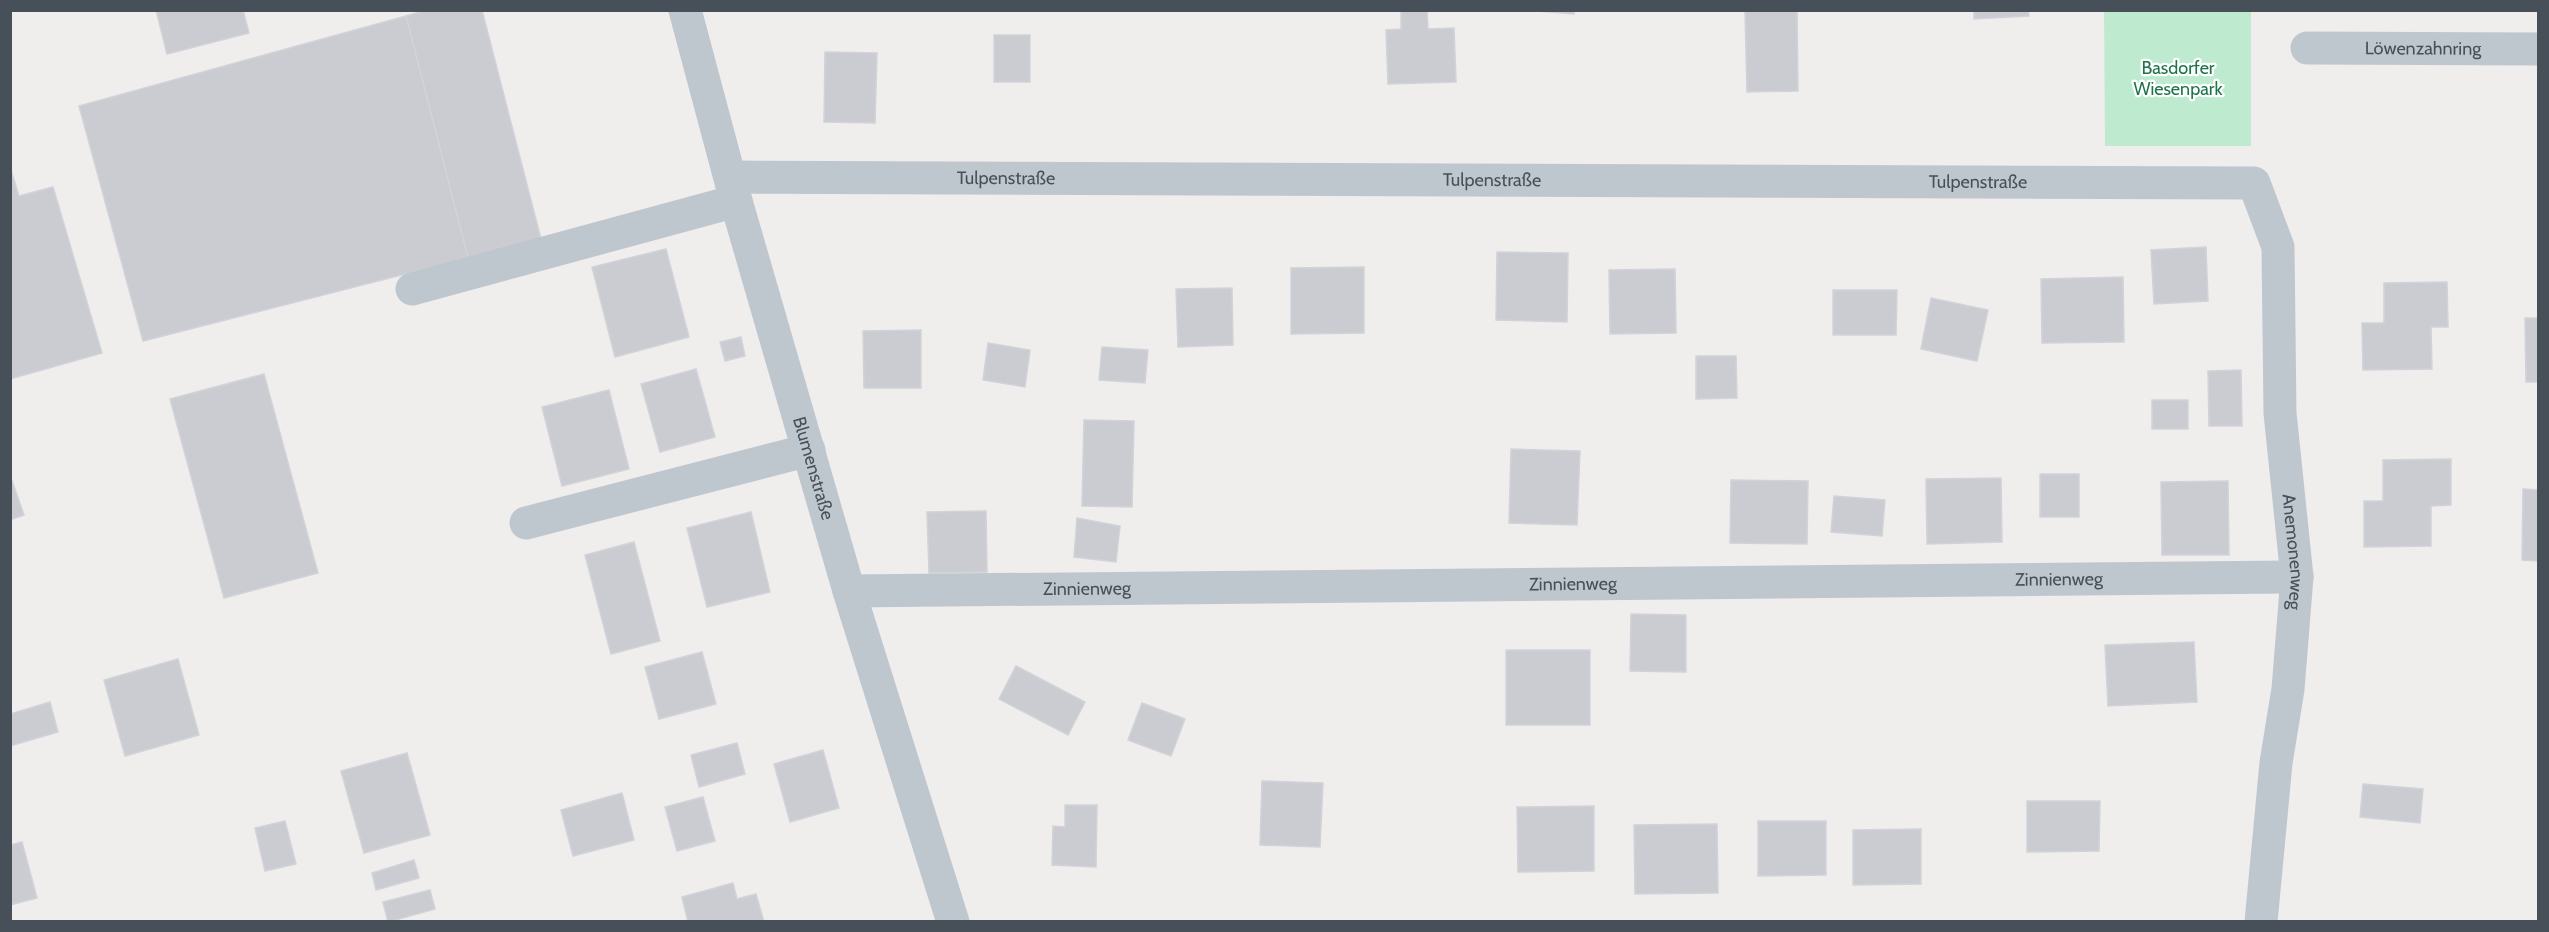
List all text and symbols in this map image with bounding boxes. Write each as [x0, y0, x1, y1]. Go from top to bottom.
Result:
street label: Löwenzahnring [2365, 37, 2482, 60]
park label: Basdorfer Wiesenpark [2133, 57, 2223, 100]
street label: Tulpenstraße [957, 167, 1055, 189]
street label: Tulpenstraße [1443, 169, 1541, 191]
street label: Tulpenstraße [1929, 171, 2027, 193]
street label: Blumenstraße [788, 414, 839, 523]
street label: Anemonenweg [2277, 493, 2308, 612]
street label: Zinnienweg [2015, 568, 2104, 591]
street label: Zinnienweg [1529, 573, 1618, 595]
street label: Zinnienweg [1043, 577, 1132, 600]

